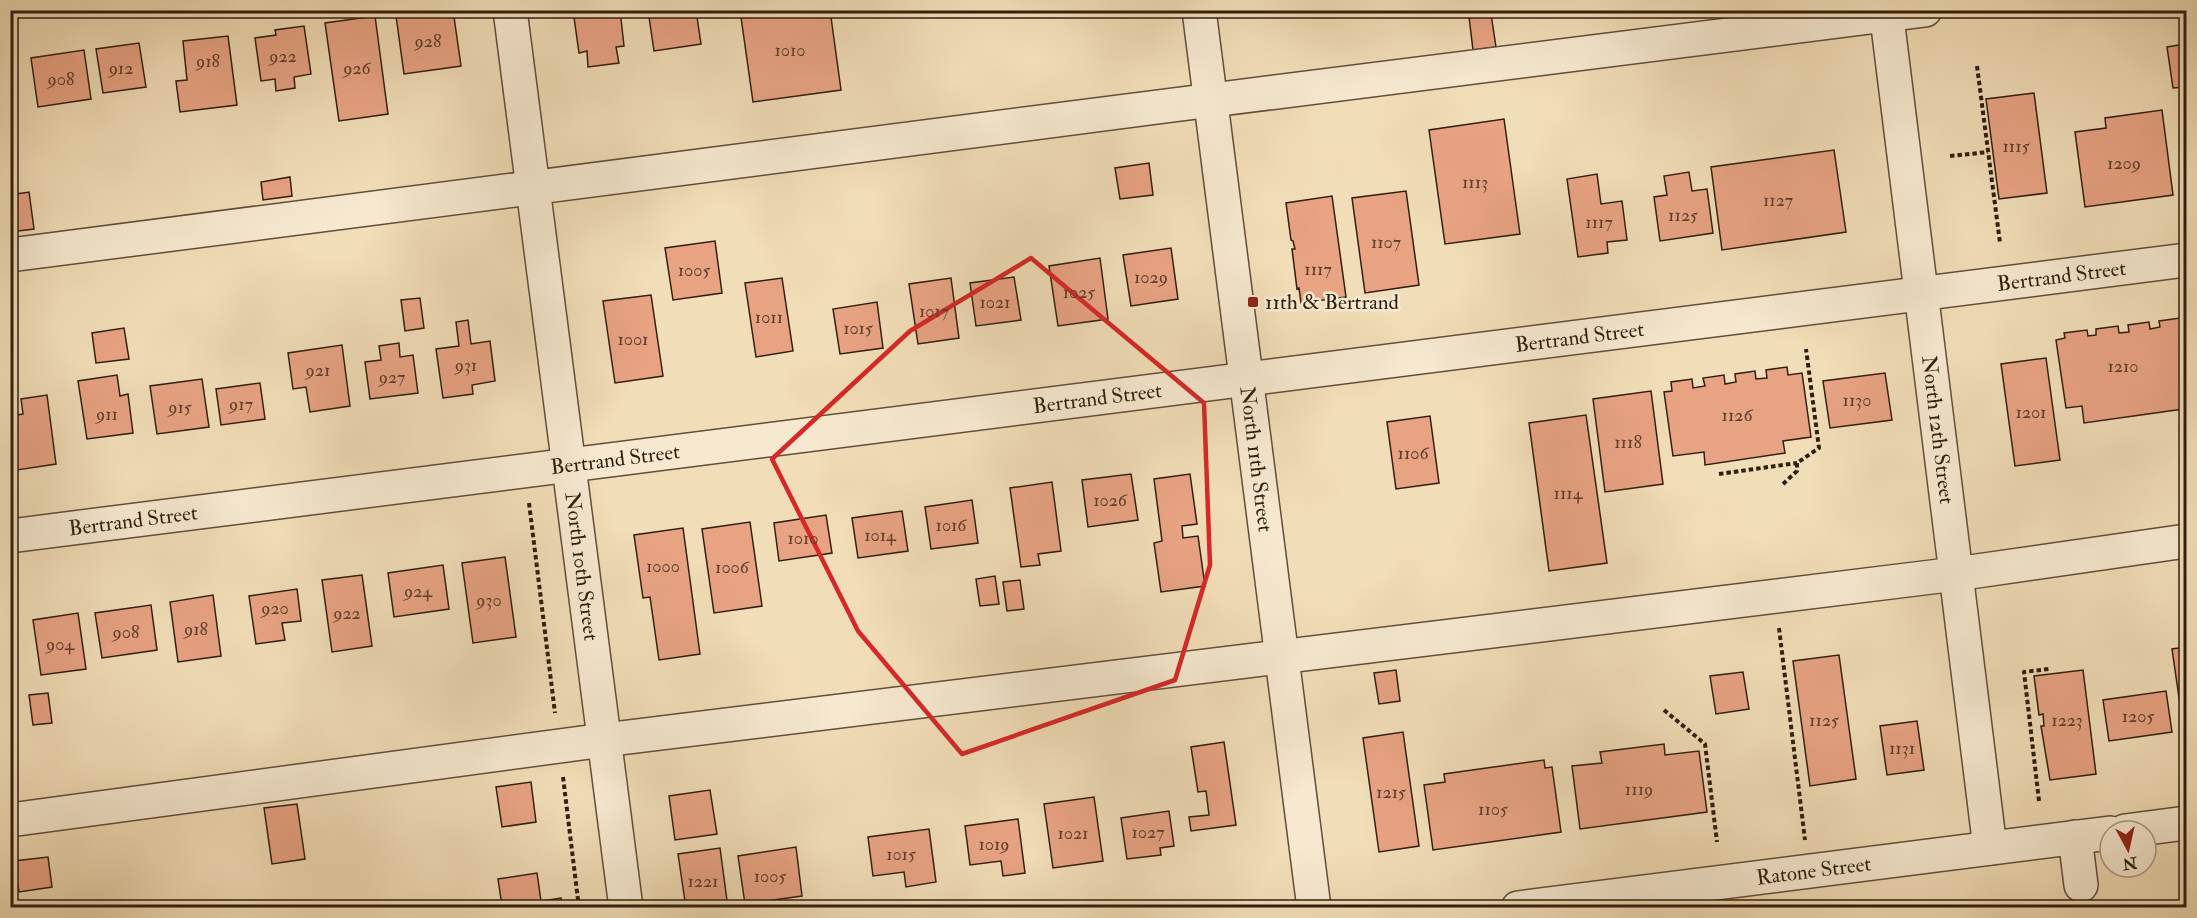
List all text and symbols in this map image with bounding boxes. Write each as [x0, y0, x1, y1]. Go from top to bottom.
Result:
house number: 928 [413, 30, 441, 53]
house number: 1010 [775, 39, 805, 62]
house number: 922 [267, 45, 297, 68]
house number: 918 [194, 50, 220, 73]
house number: 912 [107, 57, 133, 80]
house number: 926 [341, 57, 372, 80]
house number: 908 [46, 68, 74, 91]
house number: 1115 [2002, 135, 2030, 158]
house number: 1209 [2107, 152, 2141, 175]
house number: 1113 [1462, 171, 1488, 194]
house number: 1127 [1763, 189, 1793, 212]
house number: 1125 [1668, 204, 1698, 227]
house number: 1117 [1585, 211, 1613, 234]
house number: 1107 [1371, 231, 1401, 254]
street label: Bertrand Street [1995, 254, 2128, 297]
house number: 1117 [1304, 258, 1332, 281]
house number: 1005 [678, 259, 710, 282]
house number: 1029 [1134, 266, 1168, 289]
house number: 1025 [1063, 281, 1095, 304]
place label: 11th & Bertrand [1265, 289, 1400, 316]
house number: 1021 [979, 291, 1011, 314]
marker: 11th & Bertrand [1246, 295, 1260, 309]
house number: 1017 [919, 300, 949, 323]
house number: 1011 [755, 306, 783, 329]
street label: Bertrand Street [1513, 315, 1646, 358]
house number: 1015 [843, 317, 873, 340]
house number: 1001 [617, 328, 649, 351]
house number: 931 [453, 354, 477, 377]
street label: North 12th Street [1915, 354, 1961, 506]
house number: 1210 [2107, 355, 2139, 378]
house number: 921 [304, 359, 330, 382]
house number: 927 [377, 366, 405, 389]
street label: Bertrand Street [1031, 377, 1164, 420]
street label: North 11th Street [1234, 385, 1279, 534]
house number: 1130 [1843, 389, 1872, 412]
house number: 917 [227, 393, 253, 416]
house number: 915 [166, 396, 192, 419]
house number: 1201 [2015, 401, 2047, 424]
house number: 911 [94, 403, 118, 426]
house number: 1126 [1721, 404, 1753, 427]
house number: 1118 [1614, 431, 1642, 454]
street label: Bertrand Street [549, 438, 681, 481]
house number: 1106 [1397, 442, 1429, 465]
house number: 1114 [1554, 482, 1584, 505]
house number: 1026 [1093, 489, 1128, 512]
street label: North 10th Street [559, 490, 605, 642]
street label: Bertrand Street [67, 499, 199, 542]
house number: 1016 [936, 514, 967, 537]
house number: 1014 [864, 524, 897, 547]
house number: 1010 [788, 527, 818, 550]
house number: 1000 [646, 555, 680, 578]
house number: 1006 [715, 556, 750, 579]
house number: 924 [402, 580, 433, 603]
house number: 930 [474, 589, 502, 612]
house number: 920 [259, 597, 289, 620]
house number: 922 [331, 602, 361, 625]
house number: 918 [182, 618, 208, 641]
house number: 908 [111, 621, 139, 644]
house number: 904 [44, 633, 75, 656]
house number: 1205 [2122, 705, 2154, 728]
house number: 1125 [1809, 709, 1839, 732]
house number: 1223 [2051, 709, 2083, 732]
house number: 1131 [1889, 737, 1915, 760]
house number: 1119 [1625, 778, 1653, 801]
house number: 1215 [1376, 781, 1406, 804]
house number: 1105 [1478, 798, 1508, 821]
north arrow [2098, 819, 2158, 879]
house number: 1027 [1132, 821, 1164, 844]
house number: 1021 [1057, 822, 1089, 845]
house number: 1019 [978, 833, 1010, 856]
house number: 1015 [886, 843, 916, 866]
street label: Ratone Street [1755, 850, 1873, 891]
text: N [2121, 852, 2139, 874]
house number: 1005 [754, 865, 786, 888]
house number: 1221 [687, 870, 719, 893]

